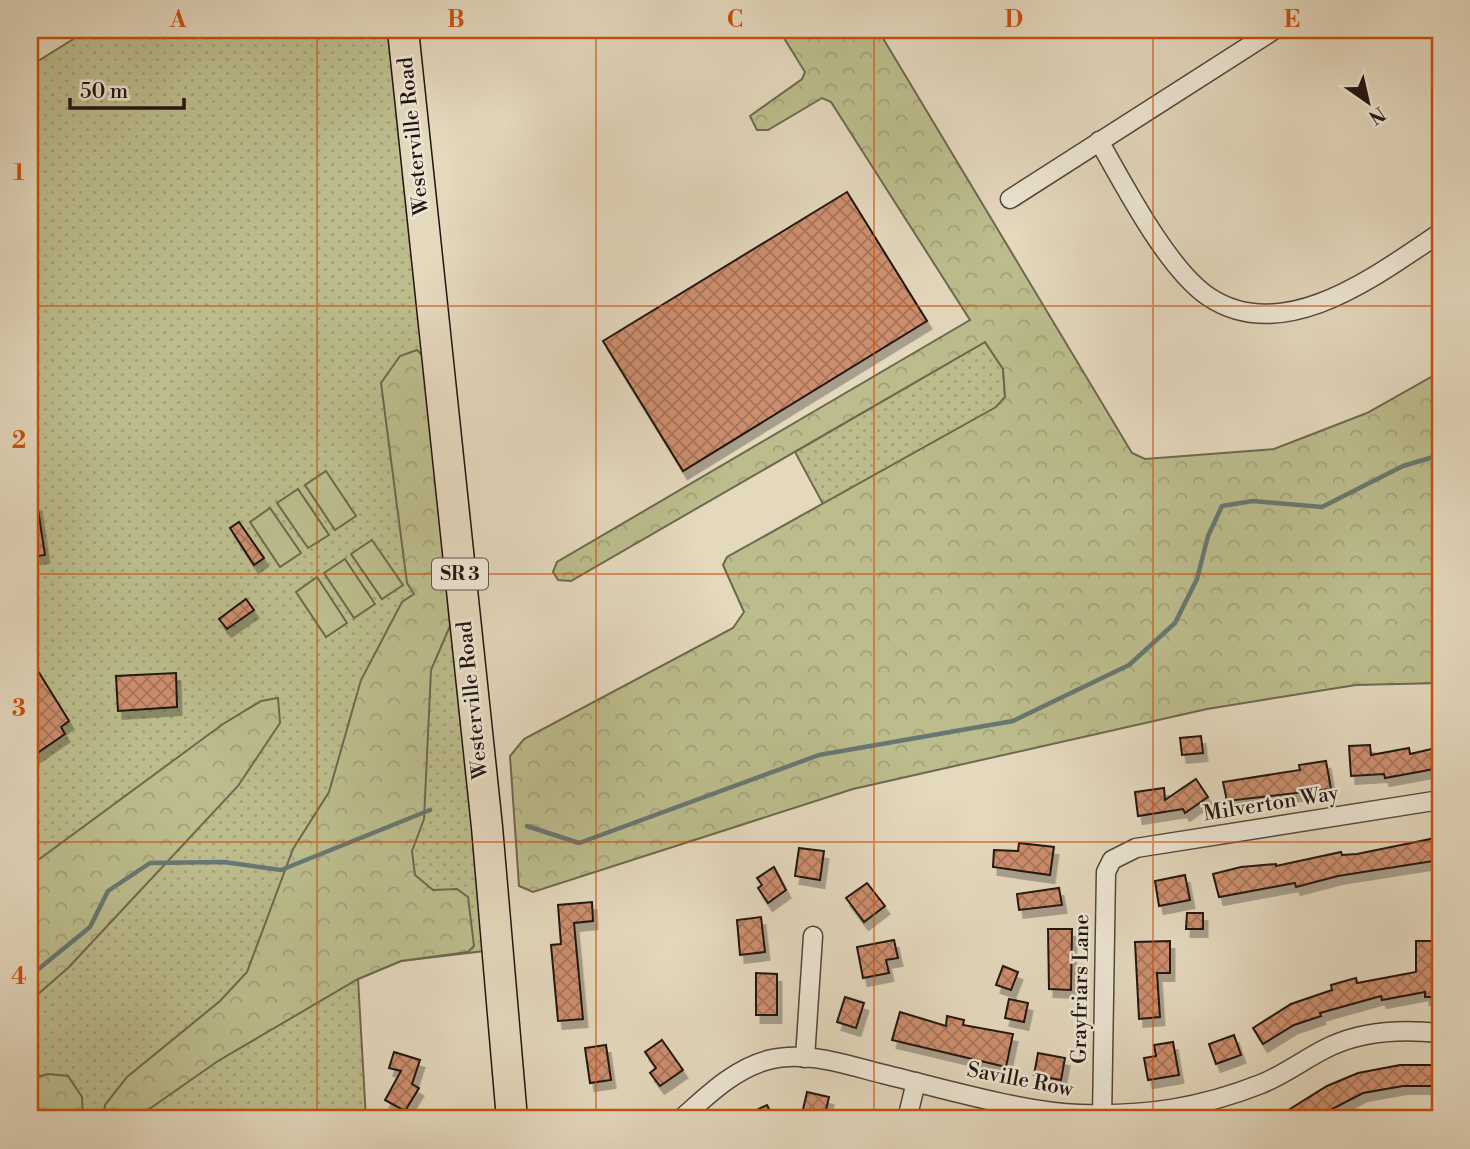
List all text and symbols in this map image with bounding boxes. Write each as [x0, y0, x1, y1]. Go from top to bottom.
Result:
text: A [169, 6, 187, 34]
text: B [447, 6, 465, 34]
text: C [727, 6, 743, 34]
text: D [1005, 6, 1023, 34]
text: E [1284, 6, 1300, 34]
street label: Westerville Road [393, 56, 435, 217]
scale bar [70, 66, 184, 110]
north arrow [1334, 66, 1404, 136]
text: 50 m [80, 79, 128, 105]
text: N [1364, 101, 1390, 129]
text: 1 [13, 159, 25, 187]
text: 2 [12, 427, 26, 455]
road number: SR 3 [432, 558, 488, 590]
street label: Westerville Road [452, 620, 494, 781]
text: 3 [12, 695, 26, 723]
street label: Milverton Way [1202, 780, 1341, 828]
street label: Grayfriars Lane [1067, 914, 1095, 1064]
text: 4 [11, 963, 27, 991]
street label: Saville Row [965, 1057, 1076, 1103]

